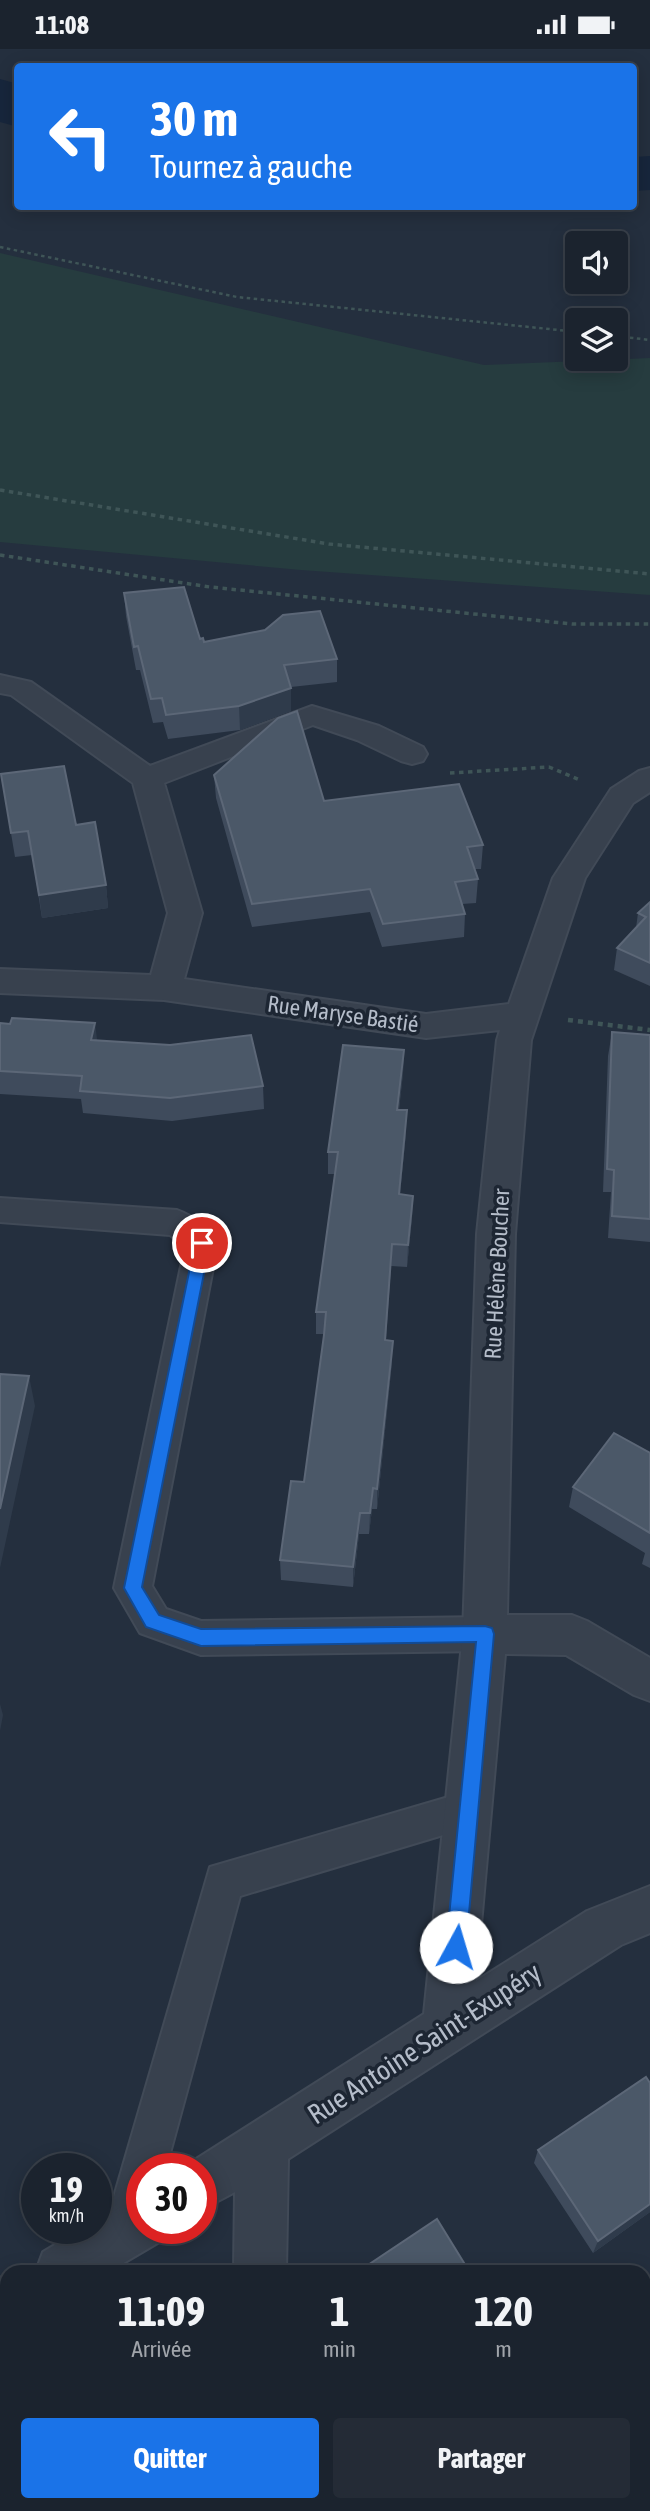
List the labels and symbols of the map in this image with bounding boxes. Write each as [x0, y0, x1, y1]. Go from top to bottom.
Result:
street label: Rue Maryse Bastié [266, 991, 420, 1037]
street label: Rue Hélène Boucher [480, 1187, 515, 1360]
pin [172, 1213, 232, 1273]
position arrow [419, 1910, 493, 1984]
street label: Rue Antoine Saint-Exupéry [302, 1956, 546, 2130]
speed limit sign: 30 [126, 2153, 217, 2244]

